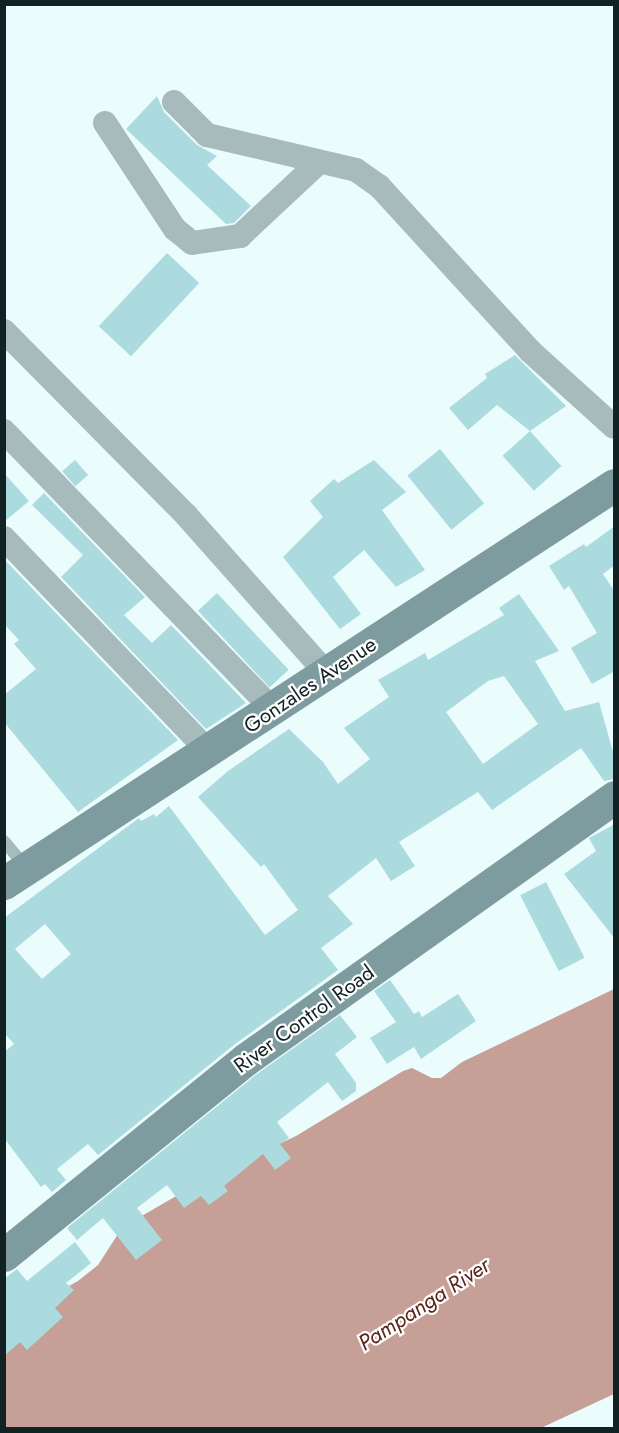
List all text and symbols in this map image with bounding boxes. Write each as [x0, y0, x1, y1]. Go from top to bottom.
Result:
street label: Gonzales Avenue [239, 631, 381, 739]
street label: River Control Road [229, 960, 379, 1078]
water label: Pampanga River [353, 1252, 495, 1356]

